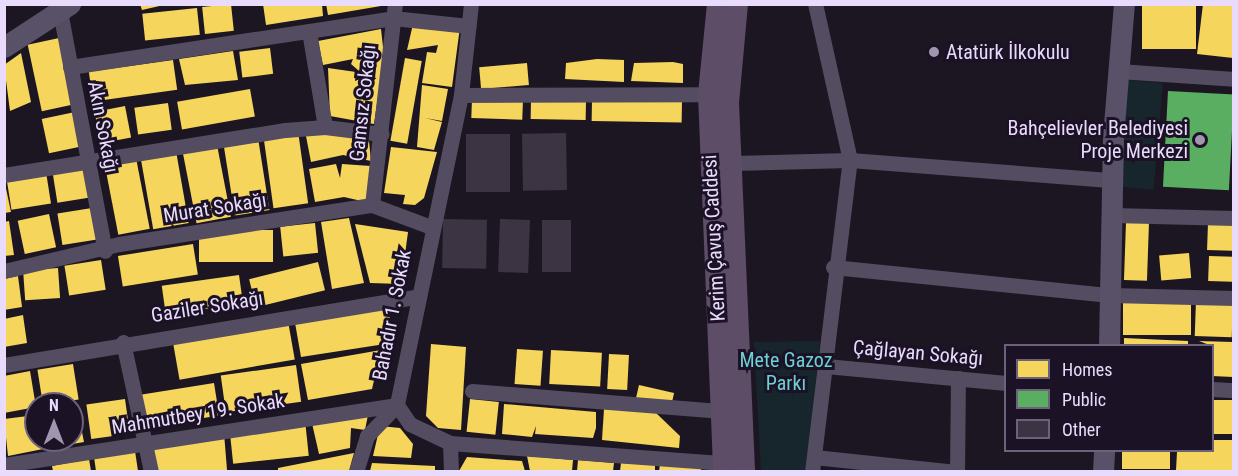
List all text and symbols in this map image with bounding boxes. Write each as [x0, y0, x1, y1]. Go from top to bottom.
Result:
place label: Atatürk İlkokulu [946, 40, 1070, 64]
street label: Gamsız Sokağı [345, 43, 381, 163]
marker: Atatürk İlkokulu [927, 45, 941, 59]
street label: Akın Sokağı [82, 79, 124, 175]
place label: Bahçelievler Belediyesi Proje Merkezi [1008, 116, 1188, 163]
marker: Bahçelievler Belediyesi Proje Merkezi [1193, 133, 1207, 147]
street label: Kerim Çavuş Caddesi [698, 154, 730, 322]
street label: Murat Sokağı [162, 188, 268, 228]
street label: Bahadır 1. Sokak [368, 248, 416, 382]
street label: Gaziler Sokağı [149, 286, 265, 328]
street label: Çağlayan Sokağı [852, 335, 984, 371]
legend [1004, 344, 1214, 452]
park label: Mete Gazoz Parkı [739, 349, 833, 396]
text: Homes [1062, 359, 1112, 380]
street label: Mahmutbey 19. Sokak [110, 388, 286, 440]
text: Public [1062, 389, 1106, 410]
north arrow [24, 392, 84, 452]
text: N [49, 396, 59, 415]
text: Other [1062, 419, 1101, 440]

